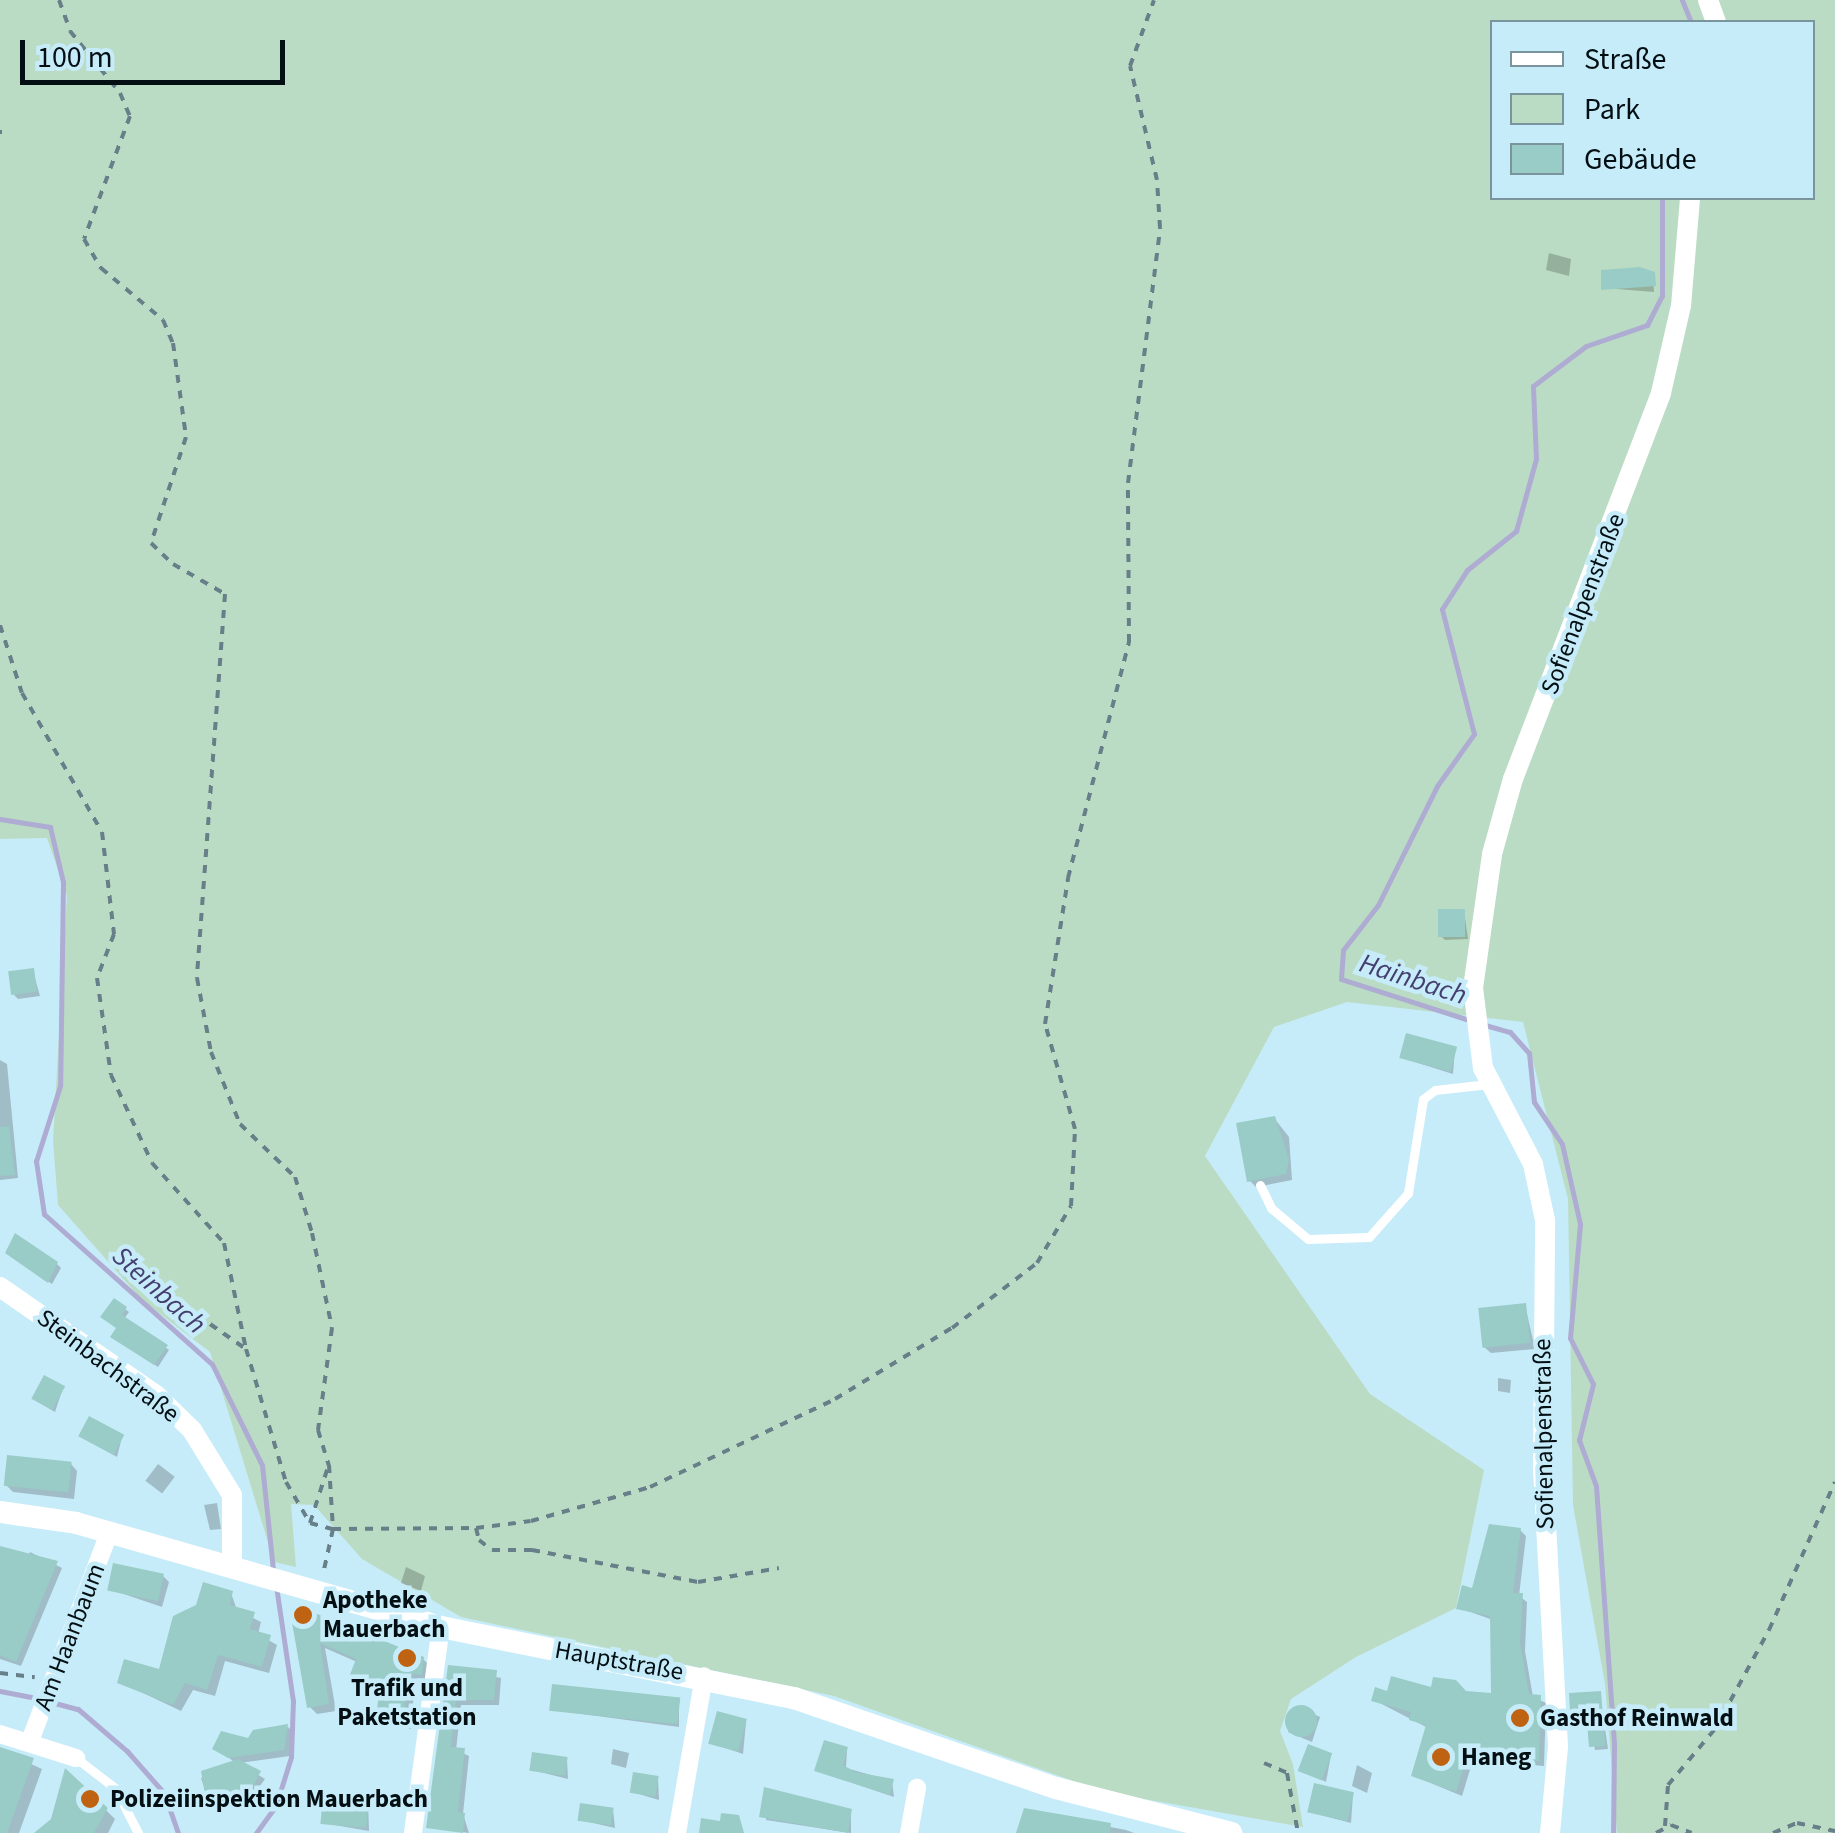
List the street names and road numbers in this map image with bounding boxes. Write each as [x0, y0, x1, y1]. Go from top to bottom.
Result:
street label: Sofienalpenstraße [1535, 509, 1631, 699]
street label: Steinbachstraße [31, 1303, 185, 1429]
street label: Sofienalpenstraße [1527, 1338, 1561, 1530]
street label: Am Haanbaum [28, 1559, 112, 1715]
street label: Hauptstraße [552, 1635, 686, 1687]

